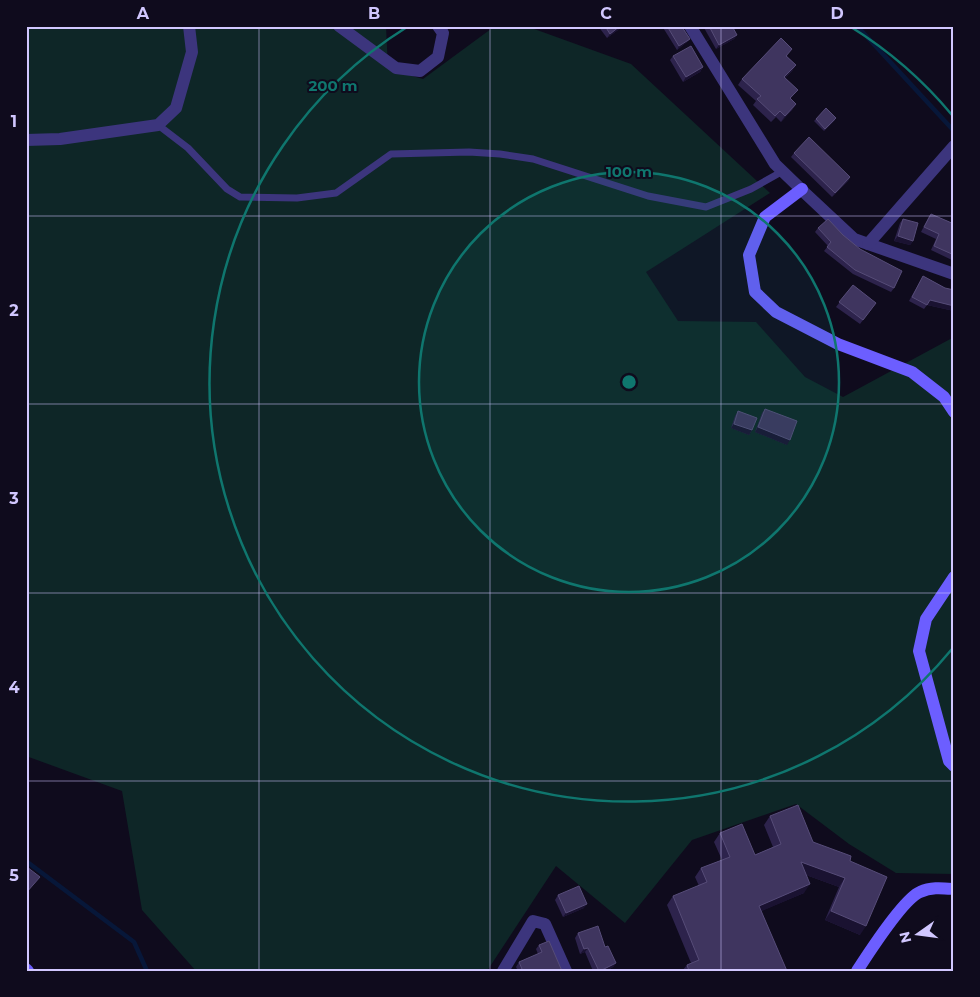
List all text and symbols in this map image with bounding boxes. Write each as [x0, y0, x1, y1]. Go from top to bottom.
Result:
text: A [136, 4, 150, 23]
text: B [368, 4, 380, 23]
text: C [600, 4, 612, 23]
text: D [830, 4, 844, 23]
text: 200 m [308, 76, 358, 95]
text: 1 [11, 112, 17, 131]
text: 100 m [606, 162, 652, 181]
text: 2 [9, 301, 19, 320]
centre of rings [620, 373, 638, 391]
text: 3 [8, 489, 19, 508]
text: 4 [8, 678, 20, 697]
text: 5 [9, 866, 19, 885]
north arrow [892, 910, 942, 960]
text: N [895, 929, 915, 945]

